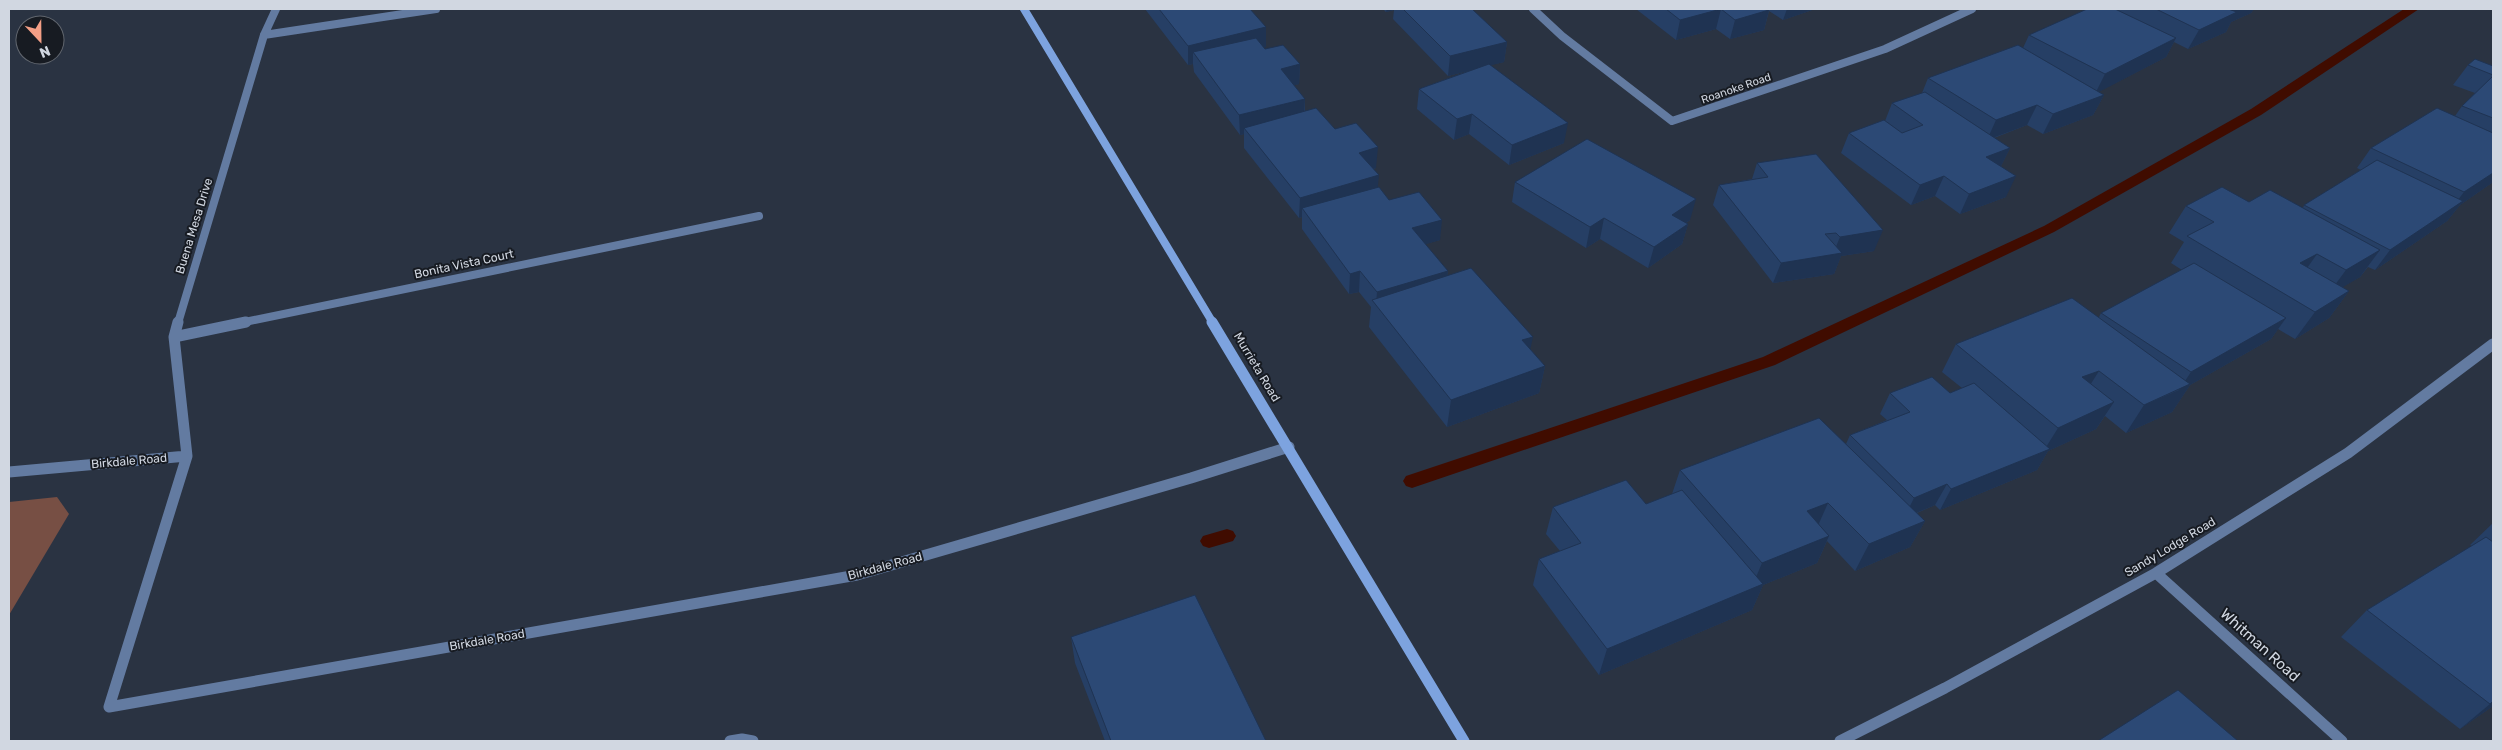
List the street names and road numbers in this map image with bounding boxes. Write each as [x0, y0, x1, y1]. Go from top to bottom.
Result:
street label: Roanoke Road [1700, 70, 1773, 106]
street label: Buena Mesa Drive [173, 176, 215, 276]
street label: Bonita Vista Court [413, 247, 515, 281]
street label: Murrieta Road [1231, 330, 1283, 404]
street label: Birkdale Road [90, 451, 168, 471]
street label: Sandy Lodge Road [2122, 514, 2218, 580]
street label: Birkdale Road [846, 549, 924, 583]
street label: Whitman Road [2217, 605, 2303, 685]
street label: Birkdale Road [448, 626, 526, 654]

